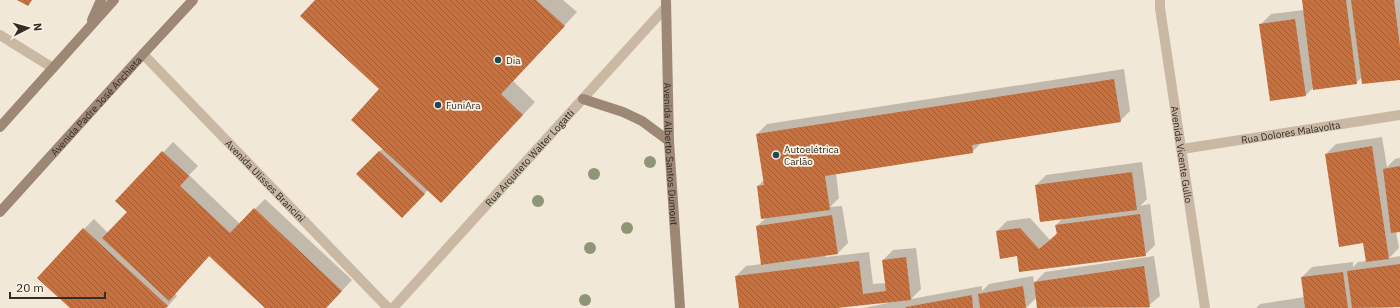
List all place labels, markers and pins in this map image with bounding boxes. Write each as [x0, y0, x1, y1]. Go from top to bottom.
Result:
place label: Dia [506, 54, 521, 67]
marker: Dia [493, 55, 503, 65]
place label: FuniAra [446, 99, 481, 112]
marker: FuniAra [433, 100, 443, 110]
place label: Autoelétrica Carlão [784, 143, 840, 168]
marker: Autoelétrica Carlão [771, 150, 781, 160]

